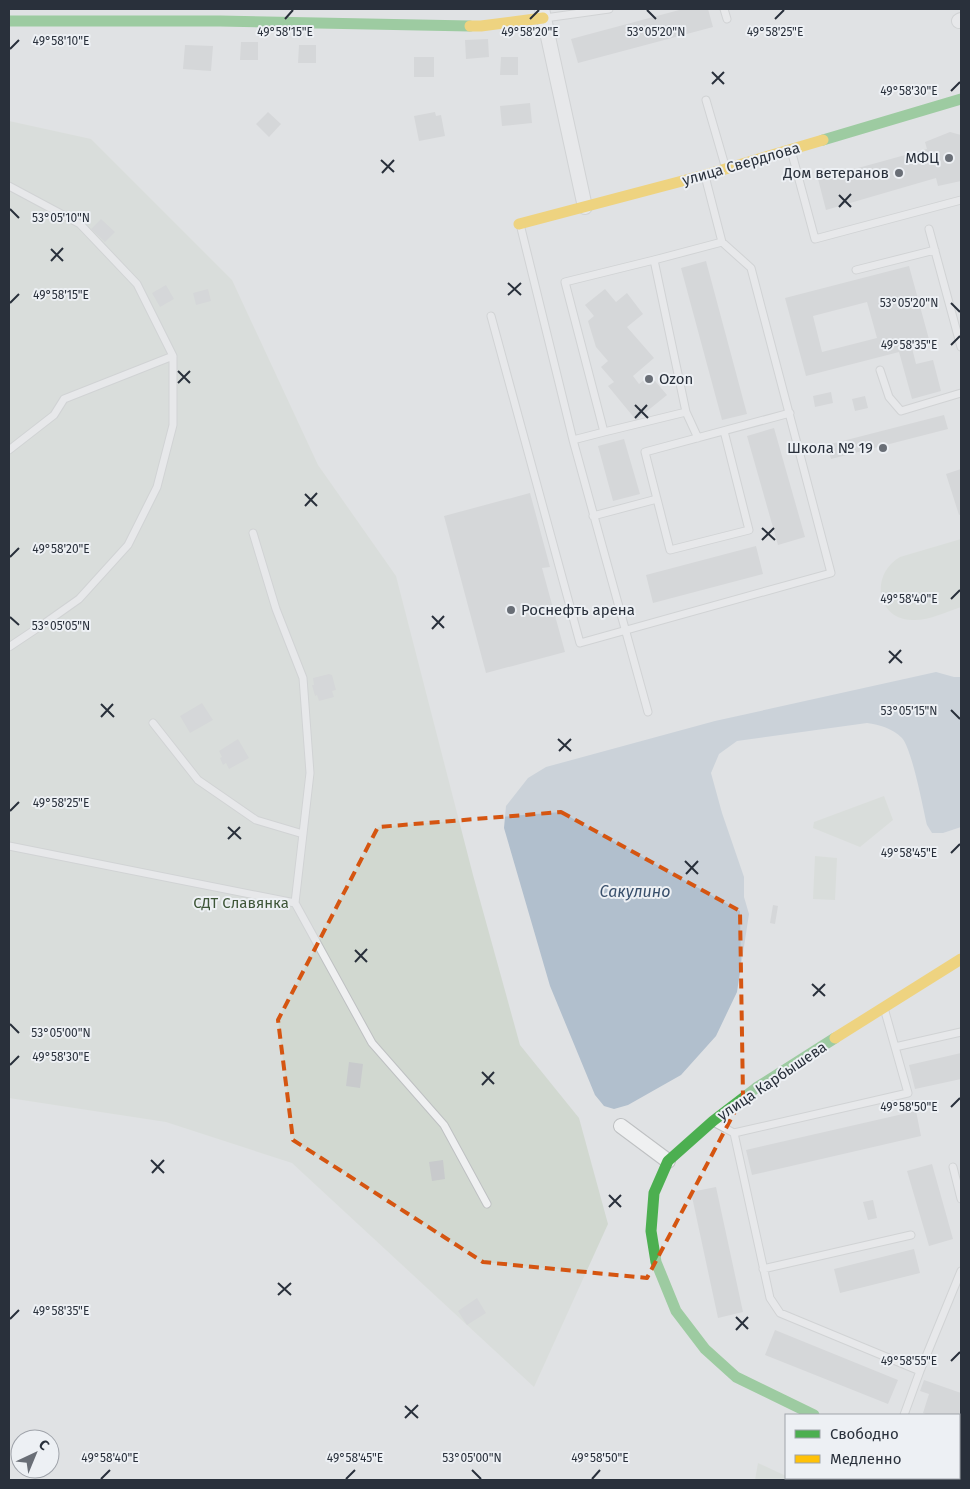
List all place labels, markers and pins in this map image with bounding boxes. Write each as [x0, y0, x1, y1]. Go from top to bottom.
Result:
place label: МФЦ [905, 149, 939, 167]
marker: МФЦ [943, 152, 955, 164]
place label: Дом ветеранов [782, 164, 889, 182]
marker: Дом ветеранов [893, 167, 905, 179]
place label: Ozon [659, 370, 693, 388]
marker: Ozon [643, 373, 655, 385]
place label: Школа № 19 [787, 439, 873, 457]
marker: Школа № 19 [877, 442, 889, 454]
place label: Роснефть арена [521, 601, 635, 619]
marker: Роснефть арена [505, 604, 517, 616]

